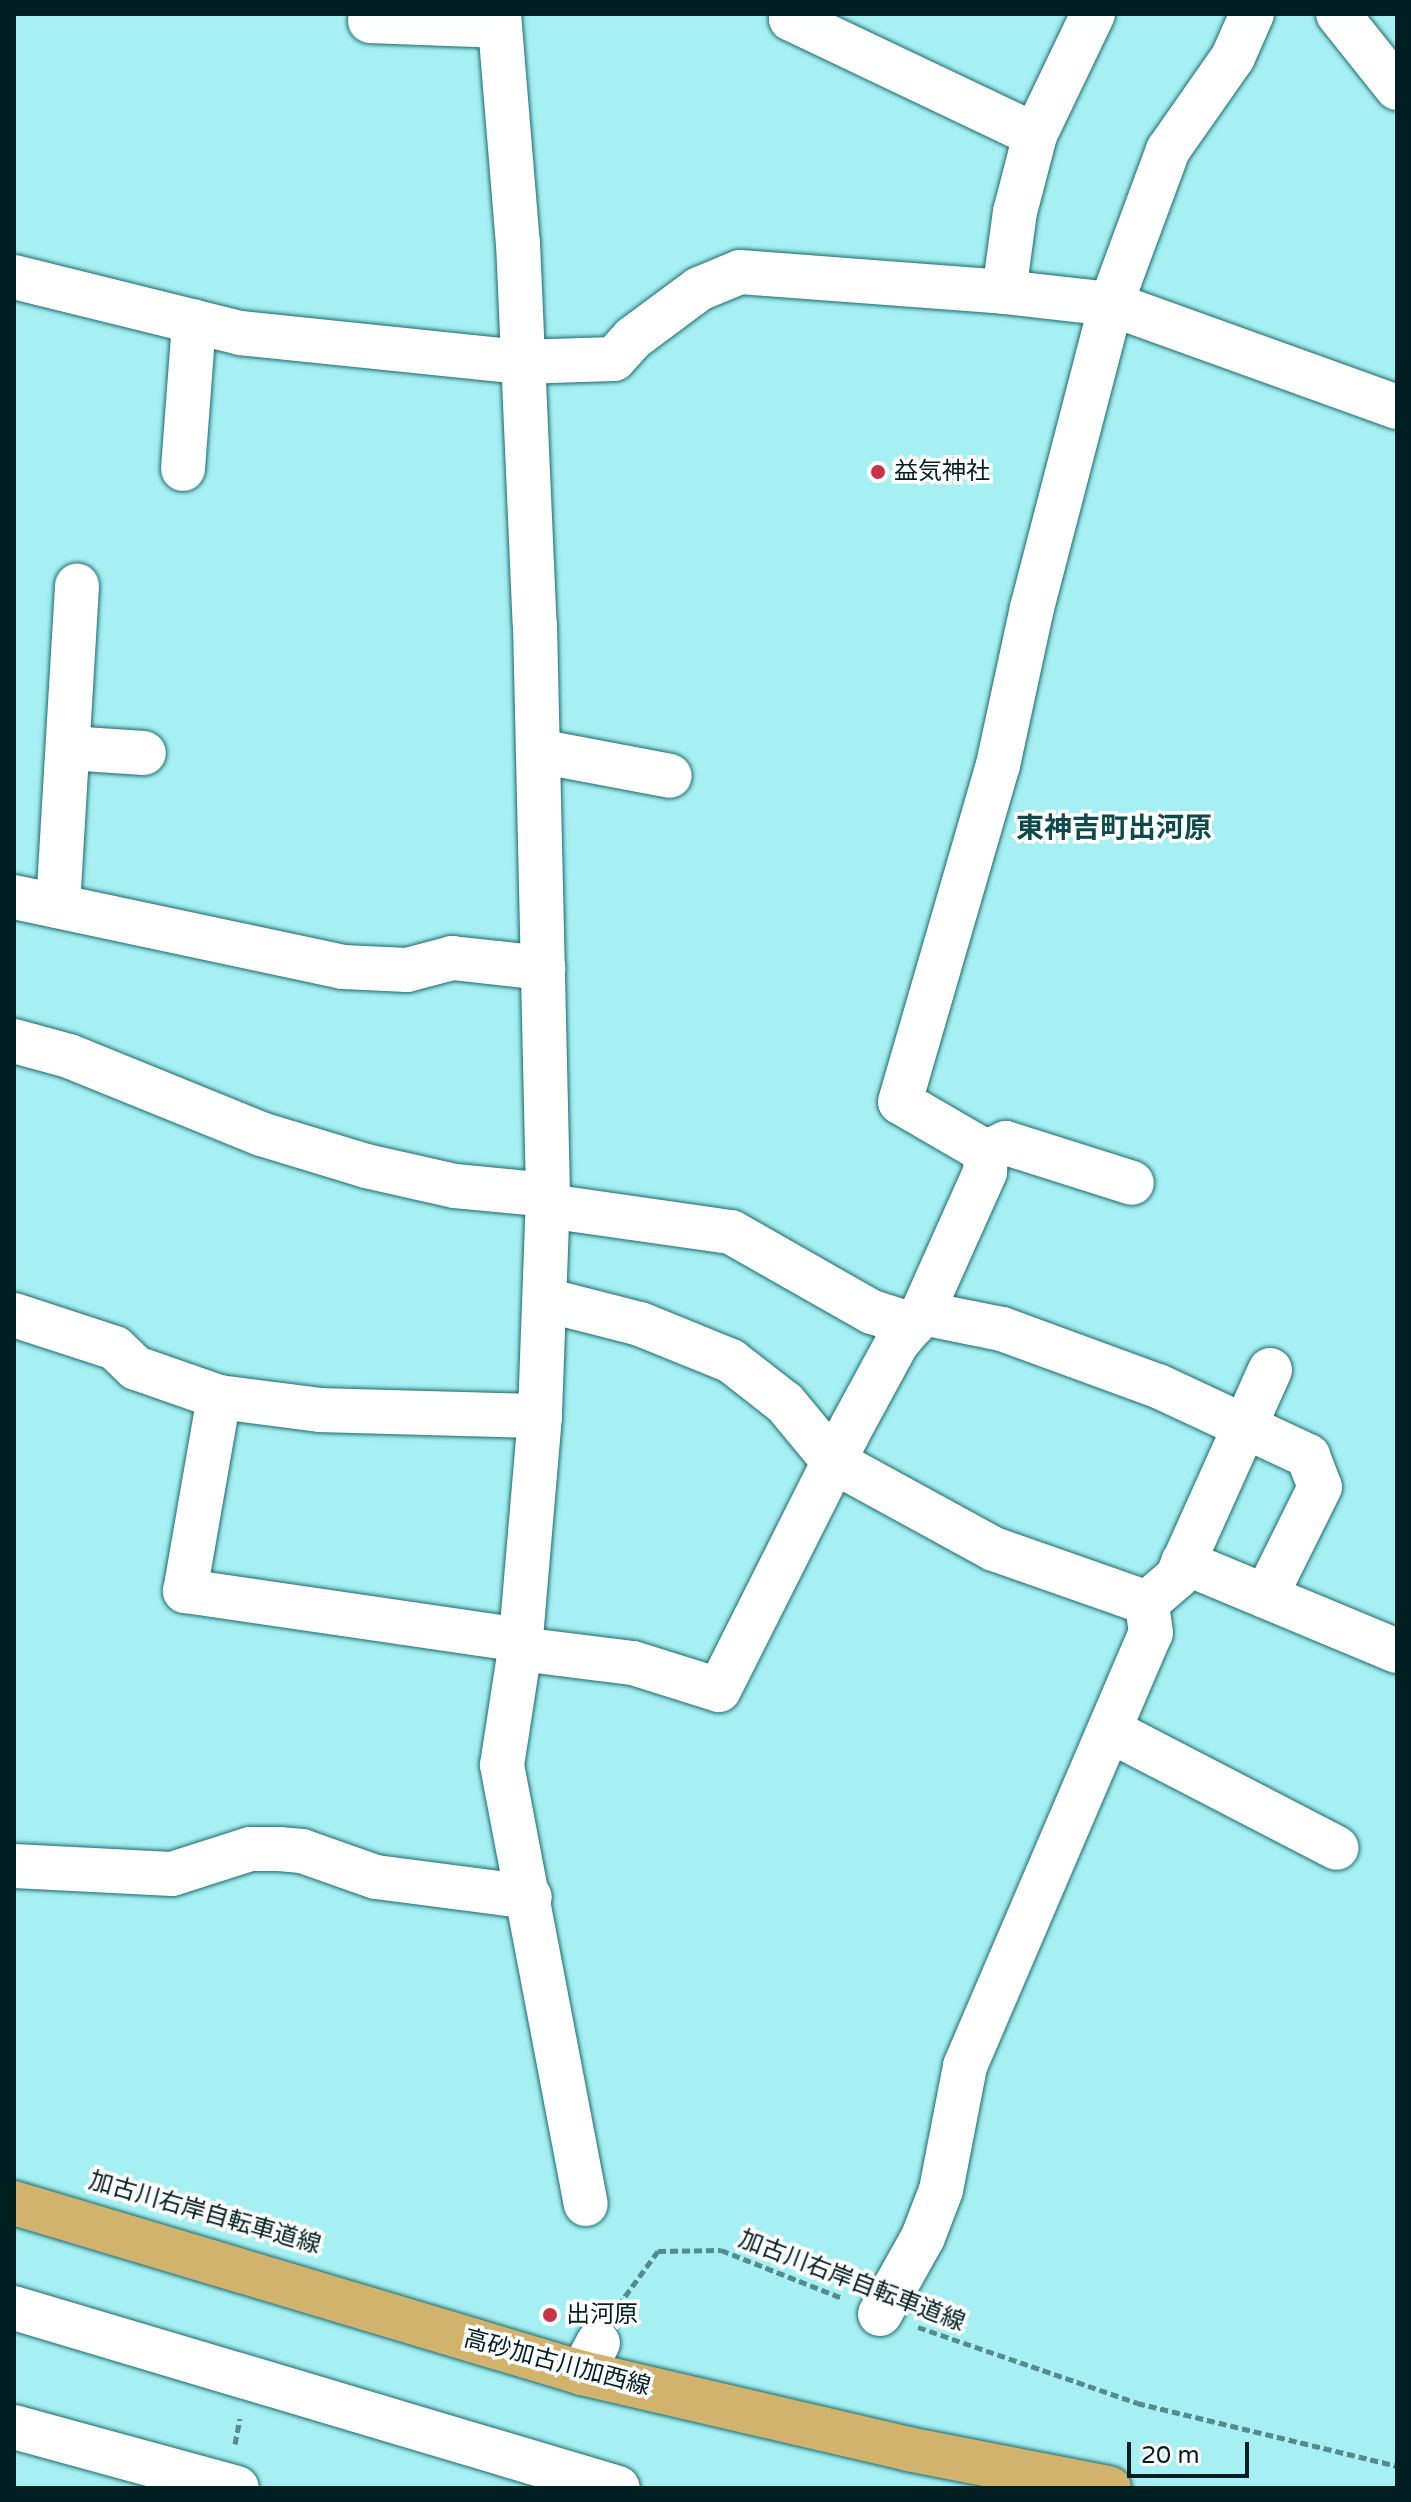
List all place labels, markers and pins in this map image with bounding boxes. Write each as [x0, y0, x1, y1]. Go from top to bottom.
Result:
place label: 益気神社 [894, 458, 990, 486]
marker: 益気神社 [869, 463, 887, 481]
place label: 出河原 [566, 2301, 638, 2329]
marker: 出河原 [541, 2306, 559, 2324]

